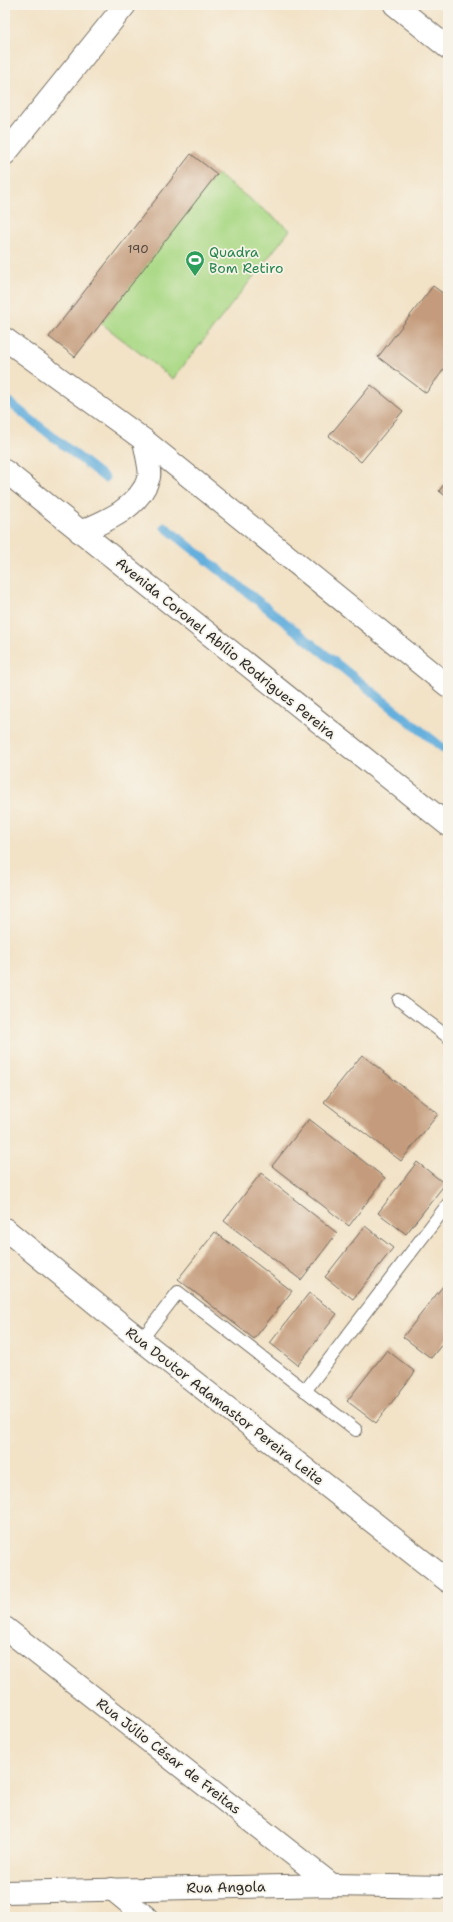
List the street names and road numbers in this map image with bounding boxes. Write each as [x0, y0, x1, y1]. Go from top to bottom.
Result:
street label: Avenida Coronel Abílio Rodrigues Pereira [112, 553, 340, 743]
street label: Rua Doutor Adamastor Pereira Leite [122, 1323, 328, 1489]
street label: Rua Júlio César de Freitas [93, 1694, 245, 1818]
street label: Rua Angola [186, 1877, 266, 1897]

